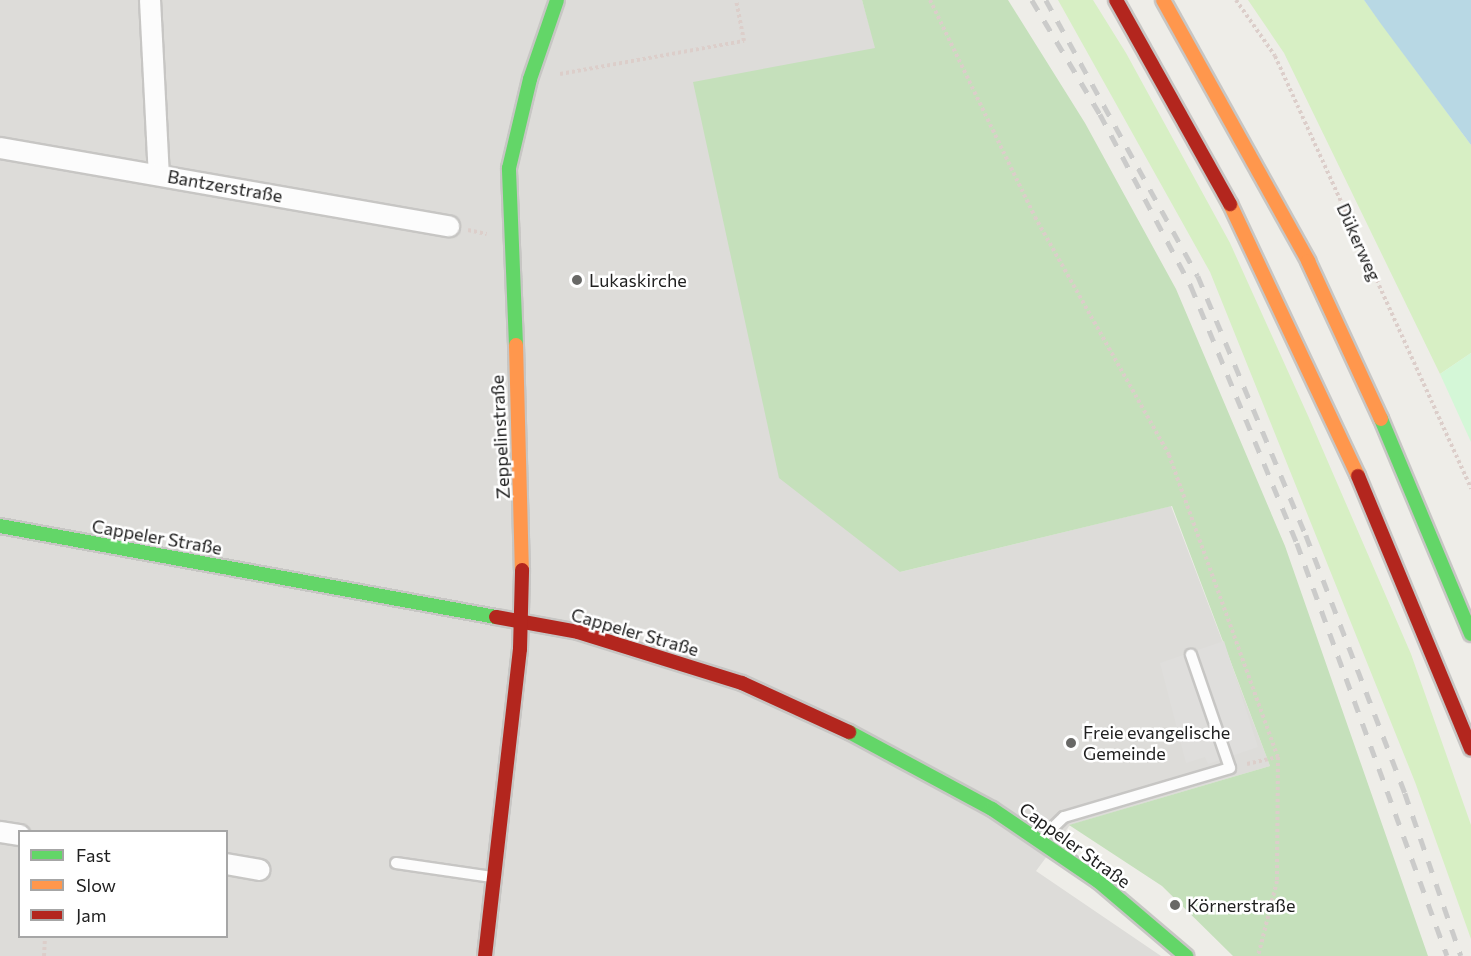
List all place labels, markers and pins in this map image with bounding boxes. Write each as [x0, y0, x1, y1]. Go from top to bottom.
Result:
place label: Lukaskirche [589, 269, 687, 291]
marker: Lukaskirche [570, 273, 584, 287]
place label: Freie evangelische Gemeinde [1083, 722, 1230, 764]
marker: Freie evangelische Gemeinde [1064, 736, 1078, 750]
place label: Körnerstraße [1187, 894, 1295, 916]
marker: Körnerstraße [1168, 898, 1182, 912]

